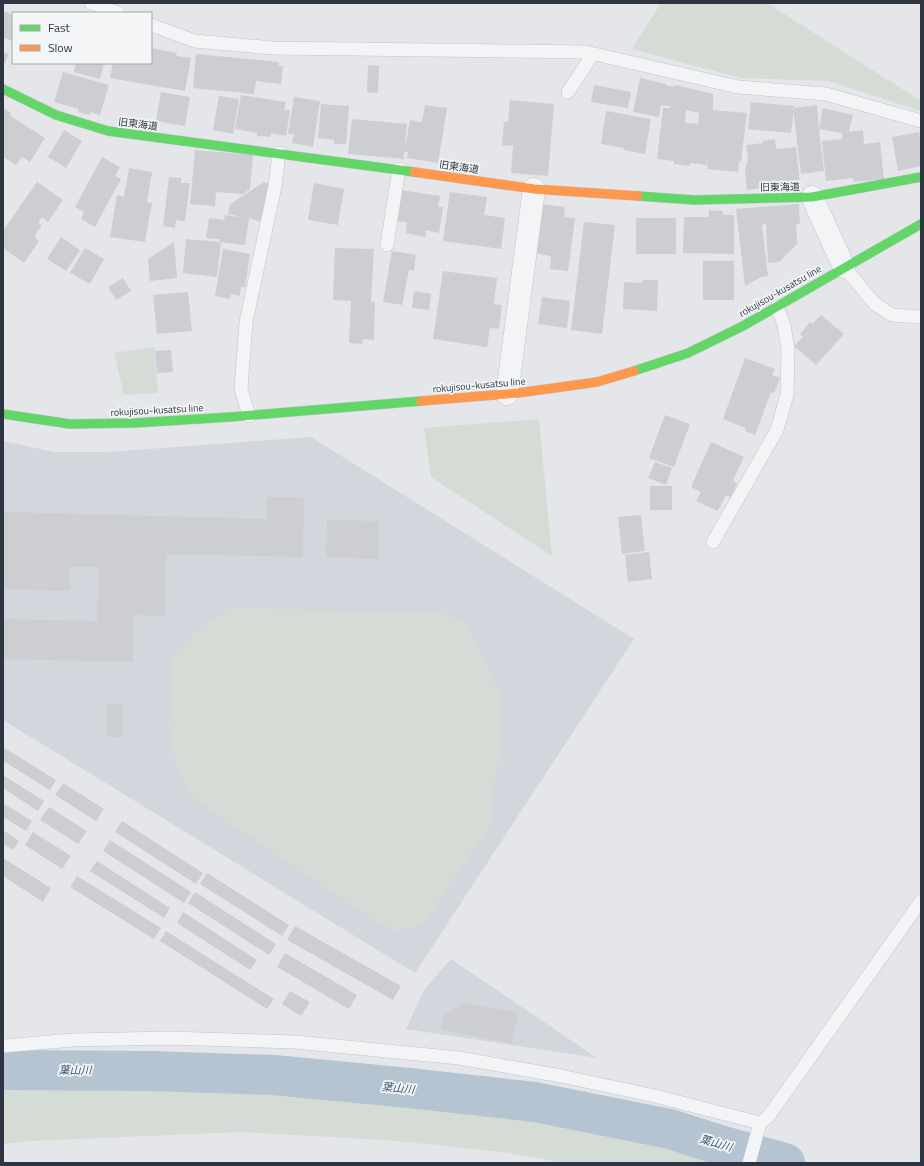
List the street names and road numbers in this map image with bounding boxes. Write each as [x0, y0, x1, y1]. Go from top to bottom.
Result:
street label: 旧東海道 [117, 114, 159, 134]
street label: 旧東海道 [438, 157, 480, 177]
street label: 旧東海道 [760, 179, 800, 195]
street label: rokujisou-kusatsu line [736, 261, 824, 321]
street label: rokujisou-kusatsu line [432, 373, 526, 397]
street label: rokujisou-kusatsu line [110, 400, 204, 420]

